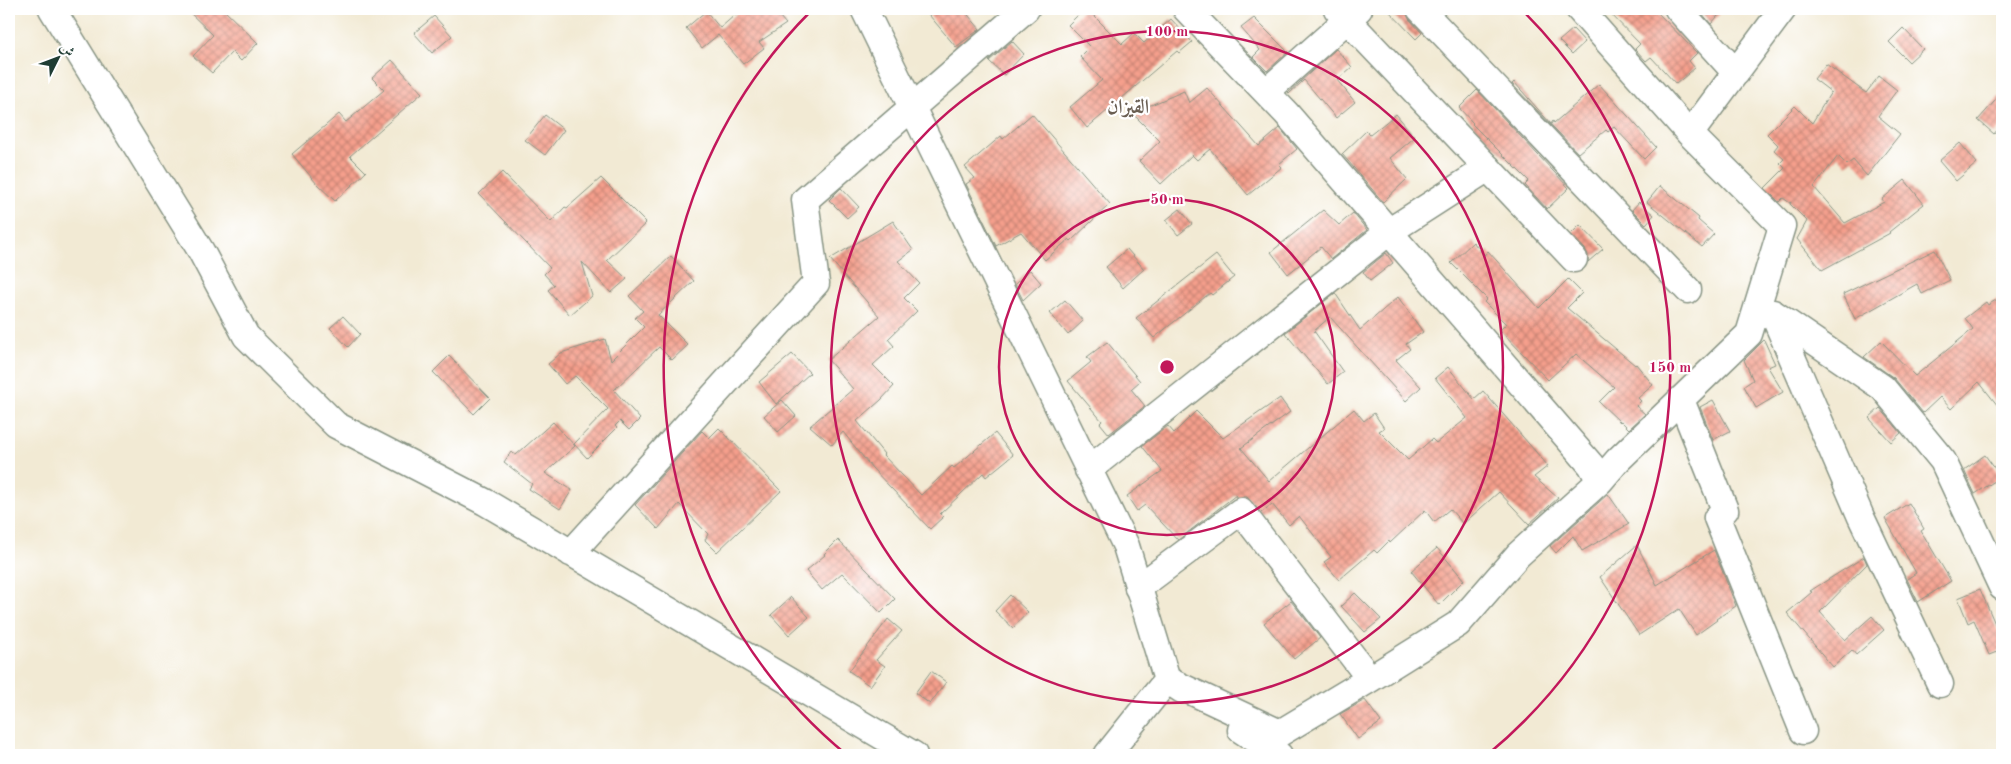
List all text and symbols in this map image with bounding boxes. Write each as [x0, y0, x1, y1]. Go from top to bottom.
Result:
text: 100 m [1146, 25, 1188, 40]
north arrow [32, 32, 82, 82]
text: ش [57, 40, 77, 60]
district label: القيزان [1107, 97, 1149, 118]
text: 50 m [1150, 193, 1184, 208]
centre of rings [1158, 358, 1176, 376]
text: 150 m [1649, 361, 1691, 376]

